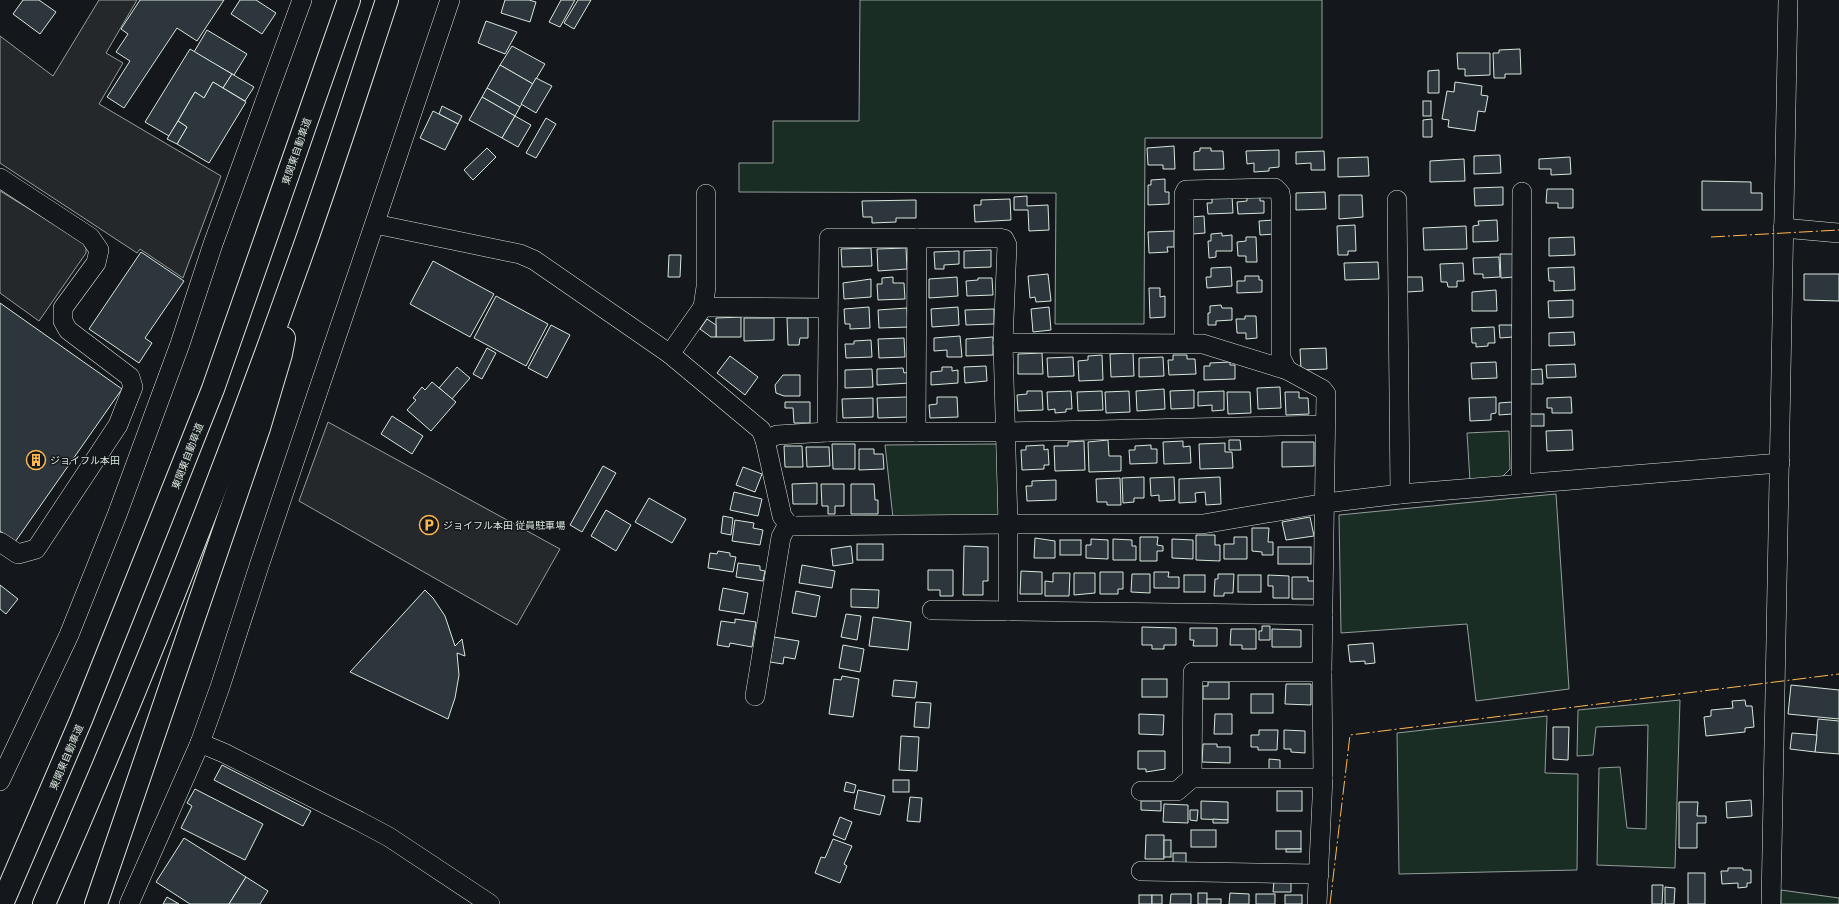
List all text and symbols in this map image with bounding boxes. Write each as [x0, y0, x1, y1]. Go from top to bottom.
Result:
street label: 東関東自動車道 [280, 116, 314, 186]
street label: 東関東自動車道 [170, 422, 206, 491]
building icon: ジョイフル本田 [25, 449, 47, 471]
place label: ジョイフル本田 [50, 455, 120, 467]
parking icon: ジョイフル本田 従員駐車場 [418, 514, 440, 536]
place label: ジョイフル本田 従員駐車場 [443, 520, 565, 532]
street label: 東関東自動車道 [48, 723, 86, 792]

